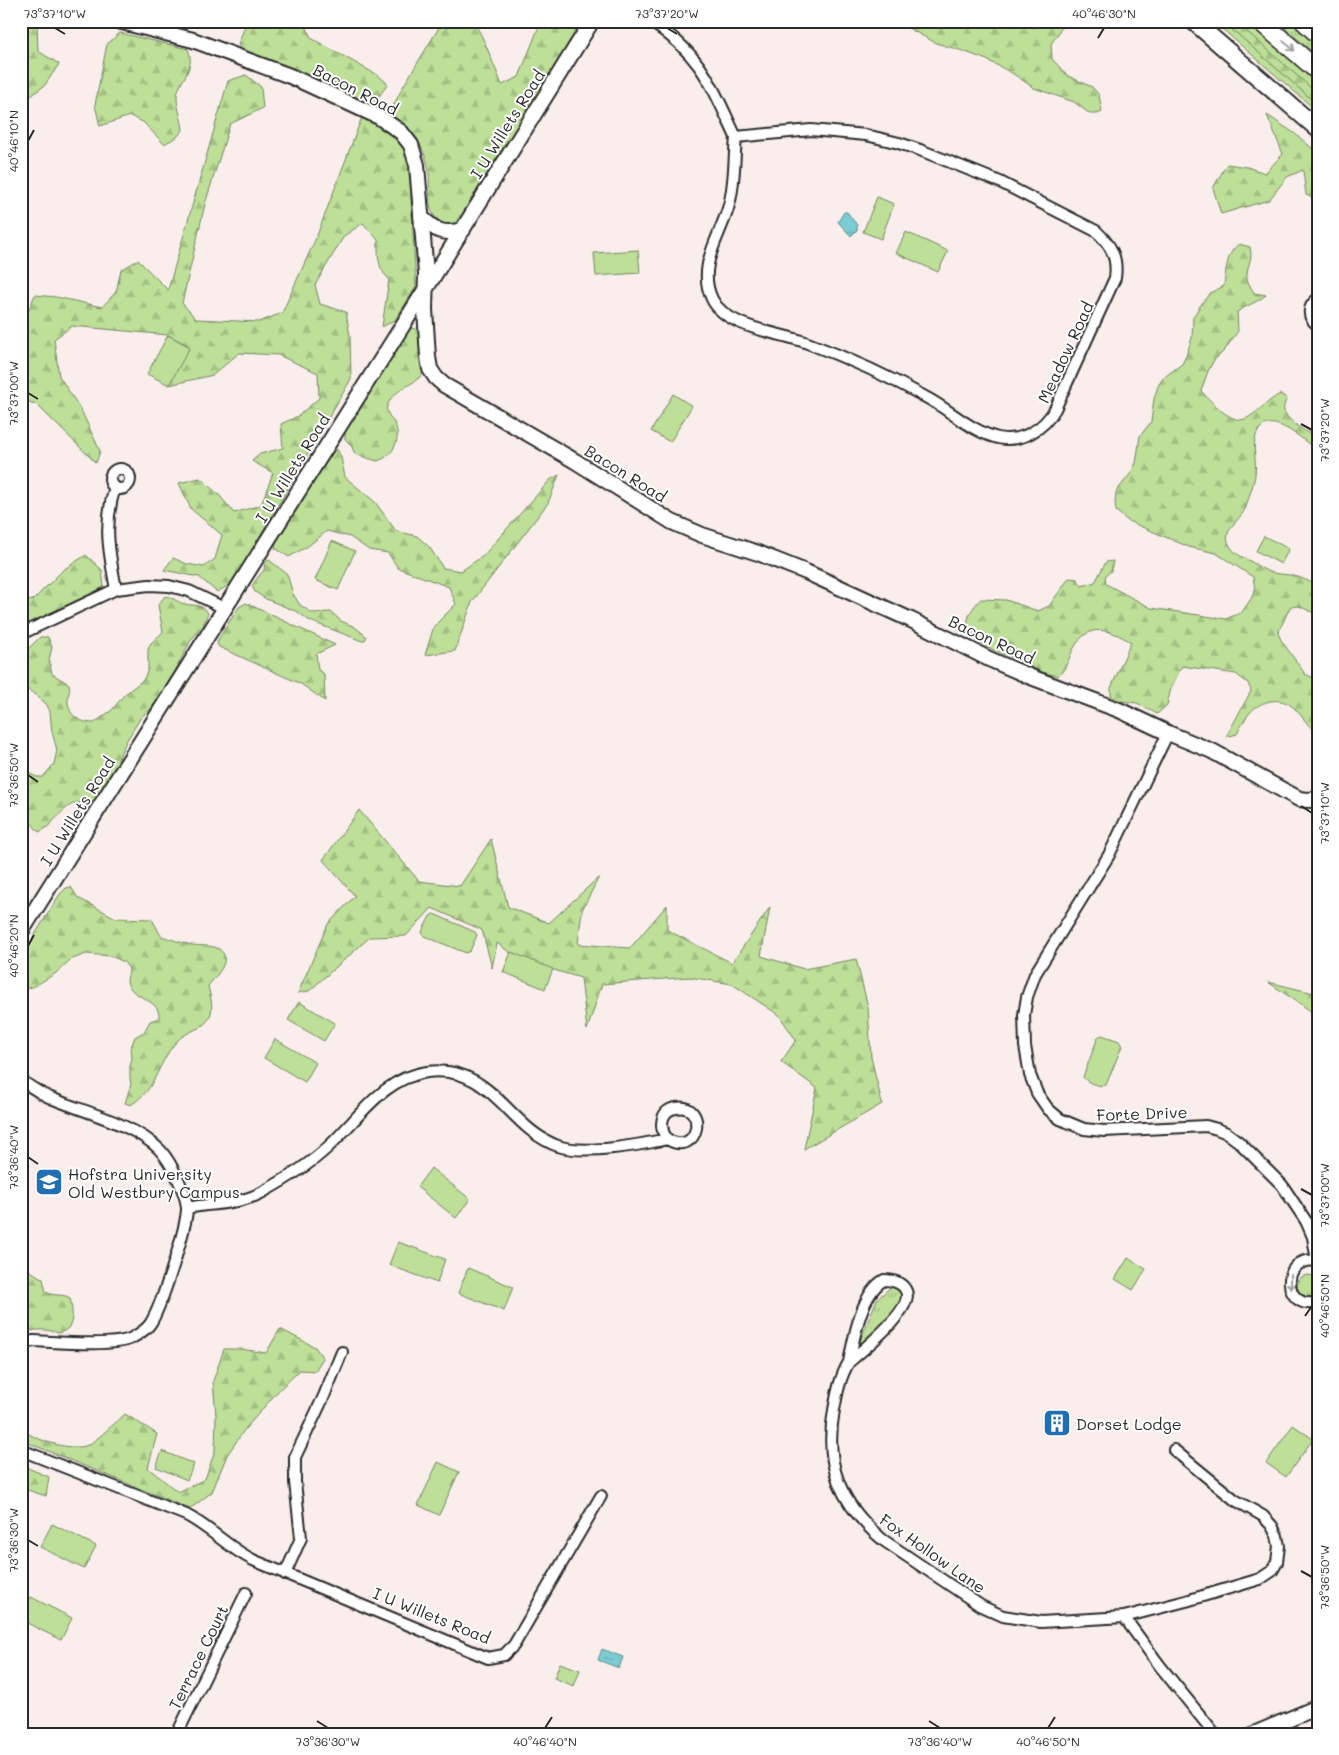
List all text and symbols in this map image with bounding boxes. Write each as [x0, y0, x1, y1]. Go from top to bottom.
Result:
text: 73°37'10"W [24, 5, 86, 21]
text: 73°37'20"W [635, 5, 699, 21]
text: 40°46'30"N [1072, 5, 1136, 21]
one-way arrow [1282, 41, 1295, 52]
street label: Bacon Road [310, 59, 402, 119]
street label: I U Willets Road [465, 66, 549, 182]
text: 40°46'10"N [5, 110, 21, 172]
street label: Meadow Road [1032, 298, 1098, 406]
text: 73°37'00"W [5, 361, 21, 425]
text: 73°37'20"W [1316, 398, 1332, 462]
street label: I U Willets Road [250, 410, 334, 526]
street label: Bacon Road [581, 440, 671, 506]
street label: Bacon Road [946, 610, 1038, 668]
text: 73°36'50"W [5, 743, 21, 807]
street label: I U Willets Road [35, 753, 119, 869]
text: 73°37'10"W [1316, 782, 1332, 844]
text: 40°46'20"N [5, 914, 21, 978]
street label: Forte Drive [1096, 1101, 1188, 1125]
text: 73°36'40"W [5, 1125, 21, 1189]
place label: Hofstra University Old Westbury Campus [68, 1163, 240, 1202]
text: 73°37'00"W [1316, 1163, 1332, 1227]
school or university icon: Hofstra University Old Westbury Campus [34, 1167, 64, 1197]
one-way arrow [1286, 1273, 1296, 1289]
text: 40°46'50"N [1316, 1274, 1332, 1338]
building icon: Dorset Lodge [1042, 1408, 1072, 1438]
place label: Dorset Lodge [1076, 1413, 1182, 1434]
text: 73°36'30"W [5, 1508, 21, 1572]
street label: Fox Hollow Lane [876, 1509, 990, 1597]
text: 73°36'50"W [1316, 1545, 1332, 1609]
street label: I U Willets Road [370, 1582, 494, 1648]
street label: Terrace Court [164, 1601, 232, 1713]
text: 73°36'30"W [296, 1733, 360, 1749]
text: 40°46'40"N [513, 1733, 577, 1749]
text: 73°36'40"W [908, 1733, 972, 1749]
text: 40°46'50"N [1016, 1733, 1080, 1749]

